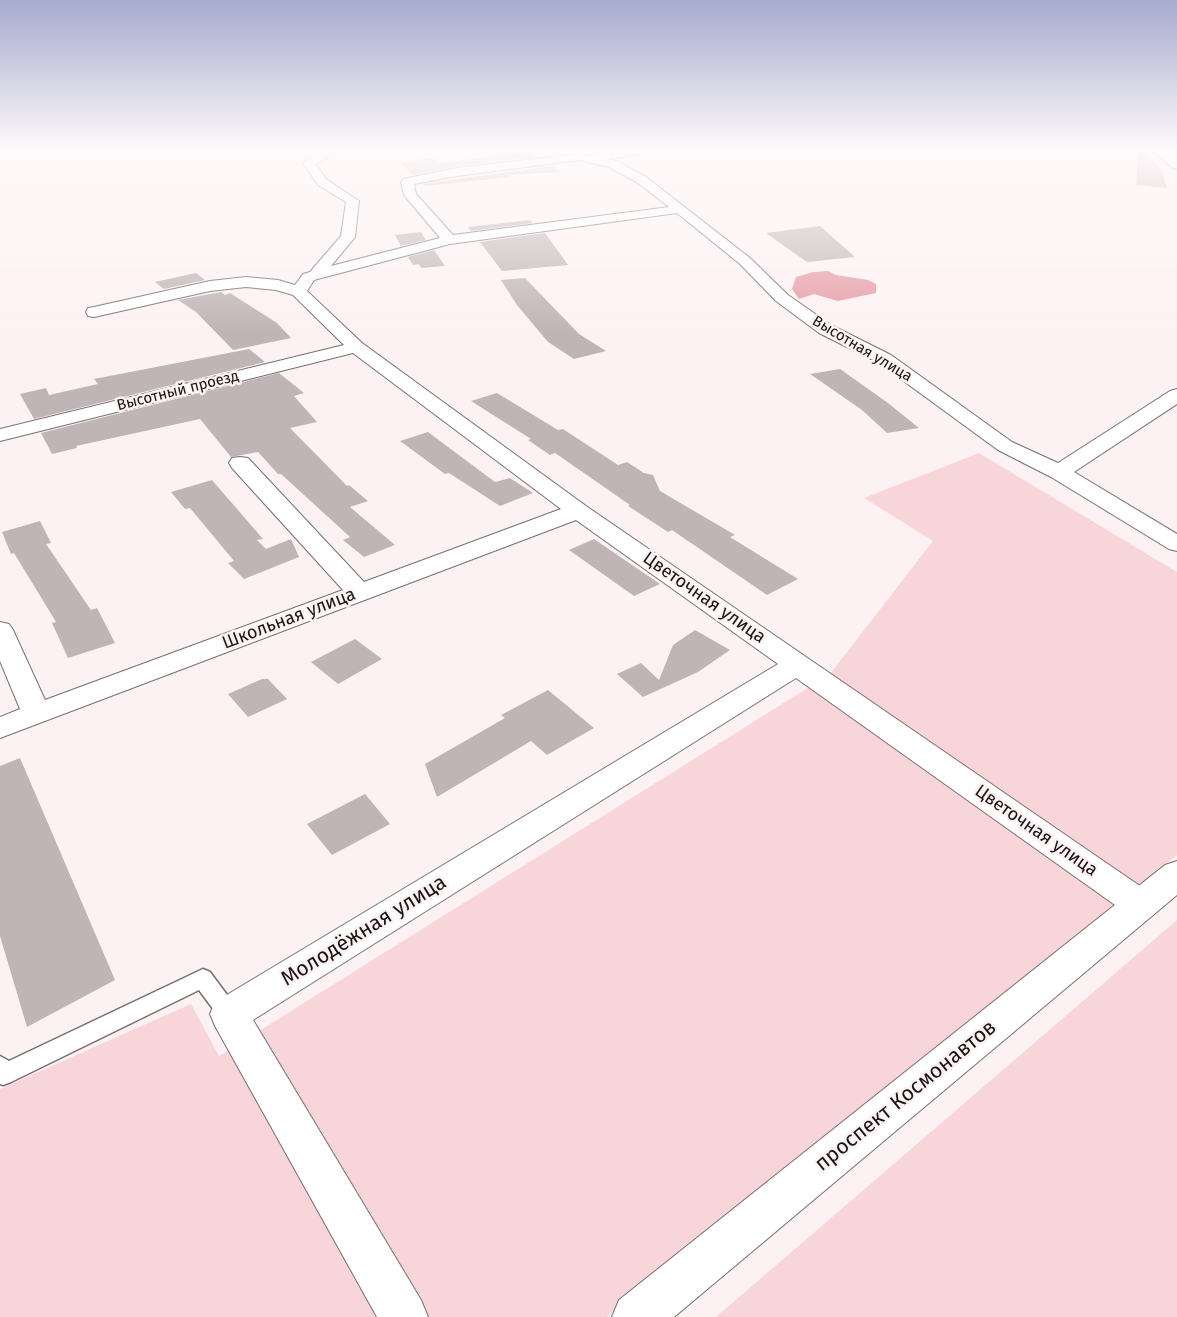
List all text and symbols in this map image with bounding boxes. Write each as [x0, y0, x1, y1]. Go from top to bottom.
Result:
street label: Высотная улица [809, 312, 915, 386]
street label: Высотный проезд [115, 367, 241, 415]
street label: Цветочная улица [638, 548, 770, 648]
street label: Школьная улица [219, 584, 359, 654]
street label: Цветочная улица [970, 781, 1102, 881]
street label: Молодёжная улица [277, 870, 451, 992]
street label: проспект Космонавтов [810, 1015, 1002, 1177]

